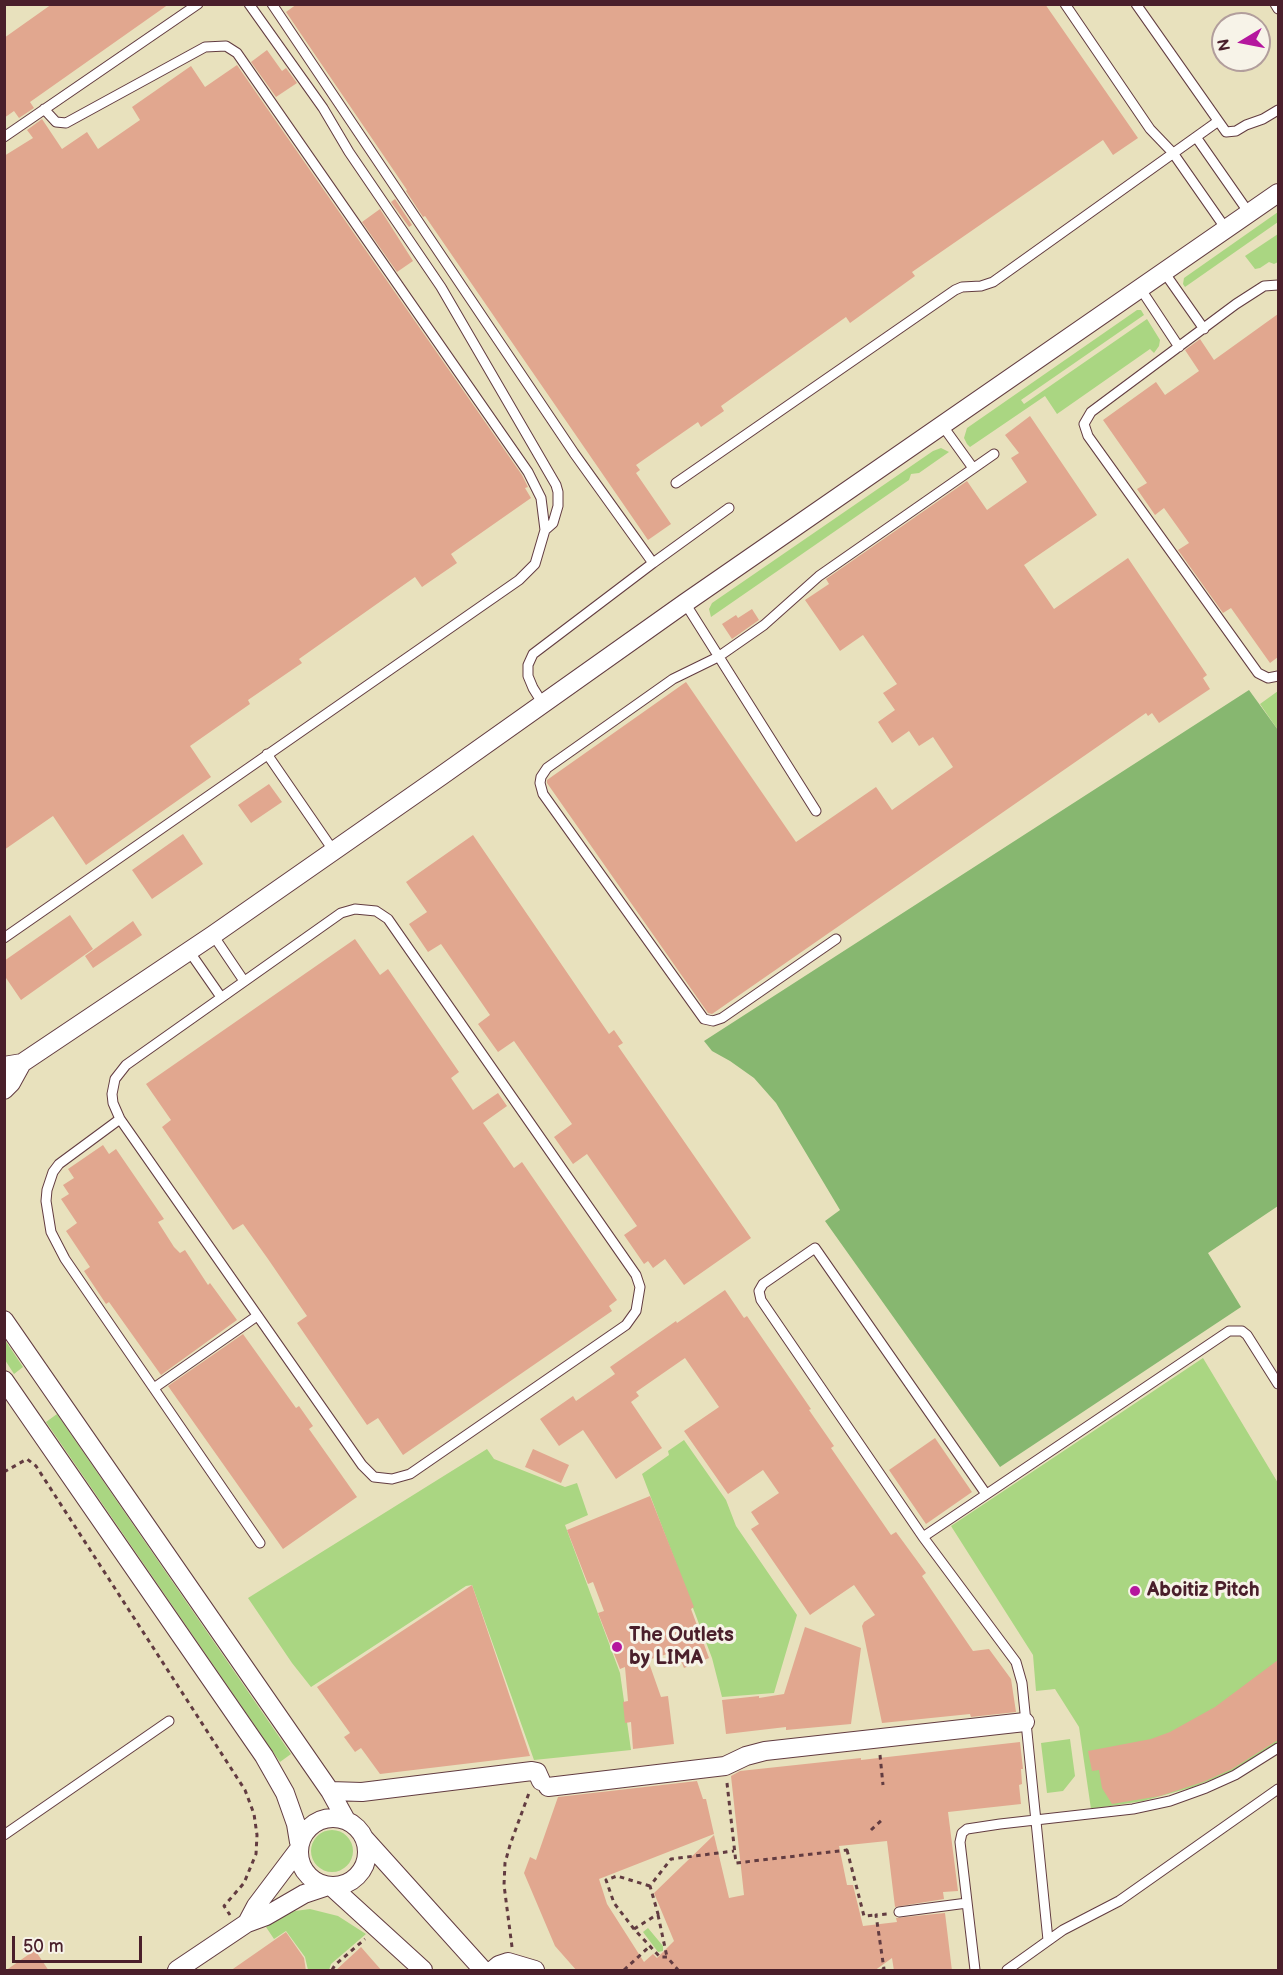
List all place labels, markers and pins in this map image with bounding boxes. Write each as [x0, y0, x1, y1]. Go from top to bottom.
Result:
place label: Aboitiz Pitch [1147, 1579, 1260, 1603]
marker: Aboitiz Pitch [1128, 1584, 1142, 1598]
place label: The Outlets by LIMA [629, 1624, 734, 1671]
marker: The Outlets by LIMA [610, 1640, 624, 1654]

